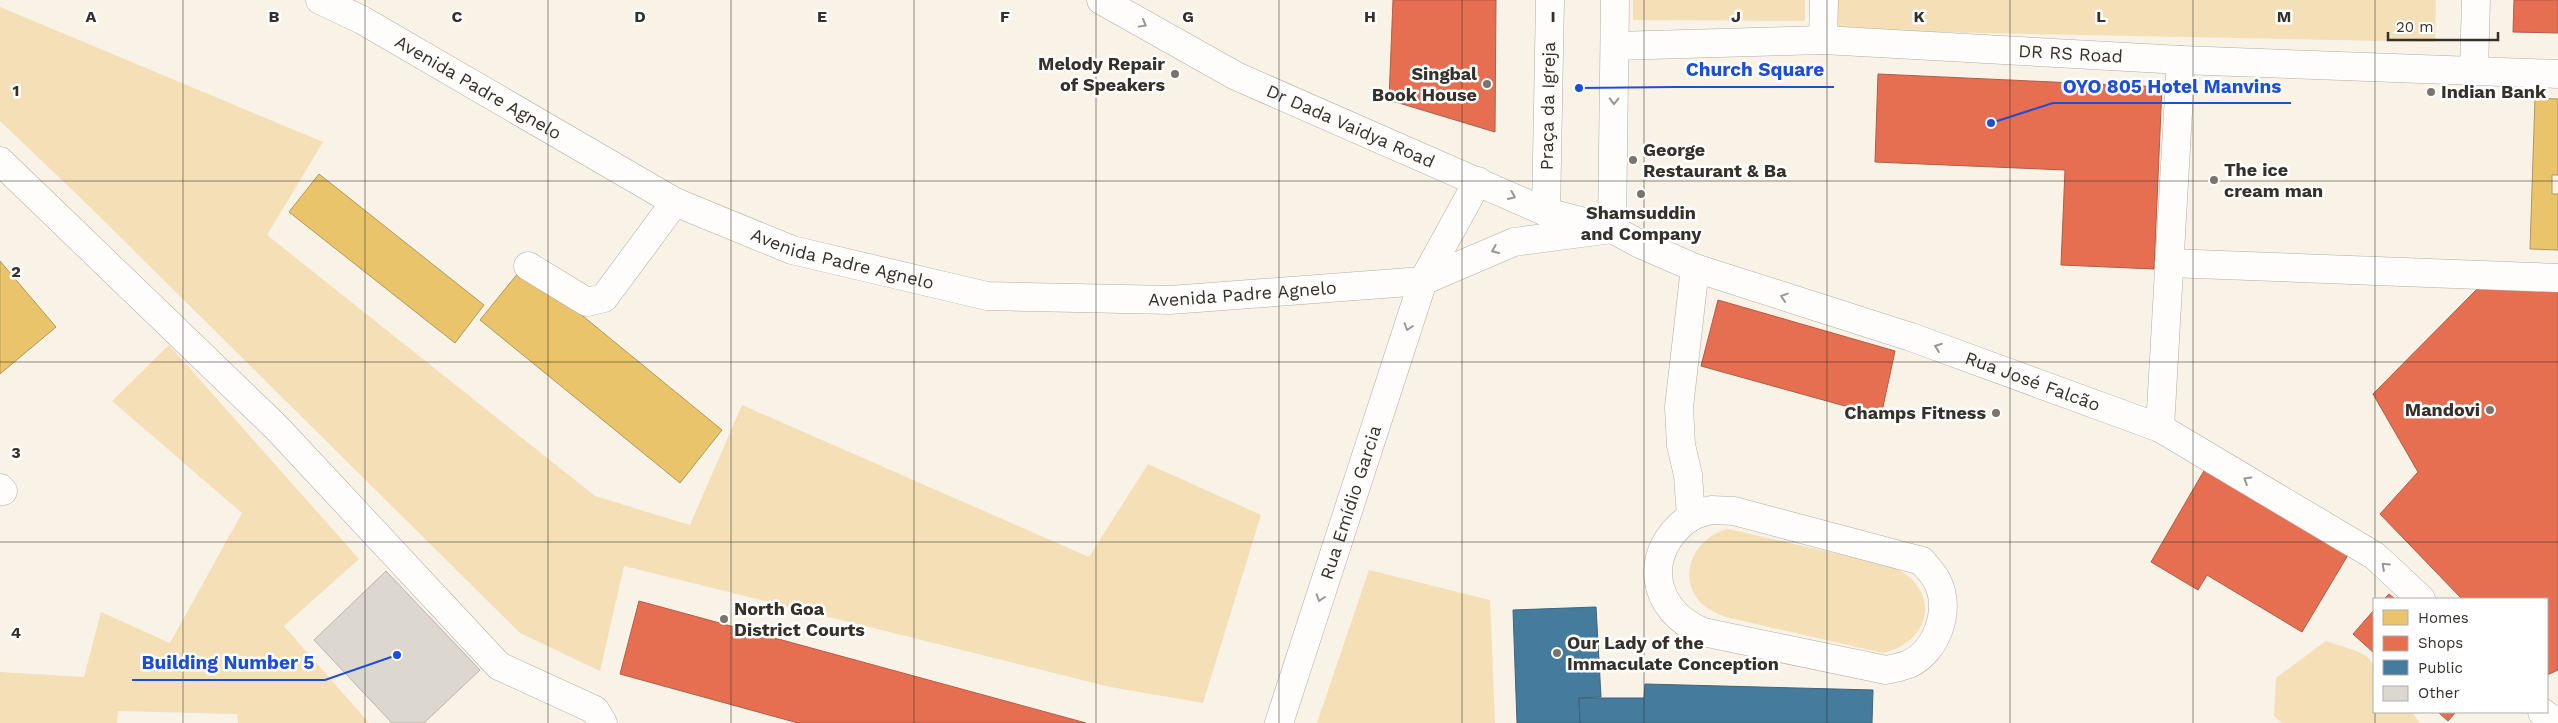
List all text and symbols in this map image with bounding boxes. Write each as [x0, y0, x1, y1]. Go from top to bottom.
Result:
text: A [86, 7, 97, 26]
text: B [269, 7, 280, 26]
text: C [452, 7, 463, 26]
text: D [634, 7, 646, 26]
text: E [817, 7, 827, 26]
text: F [1000, 7, 1010, 26]
text: G [1182, 7, 1194, 26]
text: H [1364, 7, 1376, 26]
text: I [1550, 7, 1556, 26]
text: J [1731, 7, 1741, 26]
text: K [1913, 7, 1925, 26]
text: L [2096, 7, 2106, 26]
text: M [2277, 7, 2291, 26]
scale bar [2388, 10, 2498, 42]
one-way arrow [1138, 18, 1147, 28]
text: 20 m [2396, 18, 2434, 36]
street label: Avenida Padre Agnelo [392, 31, 565, 144]
street label: DR RS Road [2018, 40, 2123, 67]
street label: Praça da Igreja [1536, 41, 1559, 171]
place label: Melody Repair of Speakers [1038, 53, 1165, 95]
callout: Church Square [1675, 53, 1834, 87]
text: Church Square [1686, 58, 1824, 81]
place label: Singbal Book House [1372, 63, 1477, 105]
marker: Melody Repair of Speakers [1169, 68, 1181, 80]
callout: OYO 805 Hotel Manvins [2053, 69, 2291, 103]
text: OYO 805 Hotel Manvins [2063, 75, 2281, 98]
marker: Singbal Book House [1481, 78, 1493, 90]
street label: Dr Dada Vaidya Road [1263, 80, 1438, 172]
text: 1 [13, 81, 19, 100]
place label: Indian Bank [2441, 81, 2547, 102]
marker: Indian Bank [2425, 86, 2437, 98]
one-way arrow [1609, 98, 1619, 105]
place label: George Restaurant & Ba [1643, 139, 1787, 181]
marker: George Restaurant & Ba [1627, 154, 1639, 166]
place label: The ice cream man [2224, 159, 2323, 201]
marker: The ice cream man [2208, 174, 2220, 186]
marker: Shamsuddin and Company [1635, 188, 1647, 200]
one-way arrow [1507, 190, 1516, 201]
place label: Shamsuddin and Company [1581, 202, 1702, 244]
street label: Avenida Padre Agnelo [748, 223, 936, 293]
one-way arrow [1491, 244, 1500, 254]
text: 2 [11, 262, 21, 281]
street label: Avenida Padre Agnelo [1148, 277, 1337, 310]
one-way arrow [1780, 292, 1789, 302]
one-way arrow [1403, 322, 1413, 331]
one-way arrow [1935, 343, 1943, 353]
street label: Rua José Falcão [1962, 347, 2103, 415]
place label: Mandovi [2405, 399, 2480, 420]
place label: Champs Fitness [1844, 402, 1986, 423]
marker: Mandovi [2484, 404, 2496, 416]
marker: Champs Fitness [1990, 407, 2002, 419]
street label: Rua Emídio Garcia [1316, 423, 1385, 582]
text: 3 [11, 443, 21, 462]
one-way arrow [2244, 477, 2253, 487]
one-way arrow [2382, 563, 2391, 572]
one-way arrow [1315, 593, 1325, 602]
place label: North Goa District Courts [734, 598, 865, 640]
legend [2373, 598, 2548, 713]
text: Homes [2418, 609, 2469, 627]
marker: North Goa District Courts [718, 613, 730, 625]
text: 4 [11, 623, 21, 642]
place label: Our Lady of the Immaculate Conception [1567, 632, 1779, 674]
text: Shops [2418, 634, 2463, 652]
callout: Building Number 5 [132, 646, 325, 680]
marker: Our Lady of the Immaculate Conception [1551, 647, 1563, 659]
text: Building Number 5 [142, 651, 314, 674]
text: Public [2418, 659, 2463, 677]
text: Other [2418, 684, 2460, 702]

